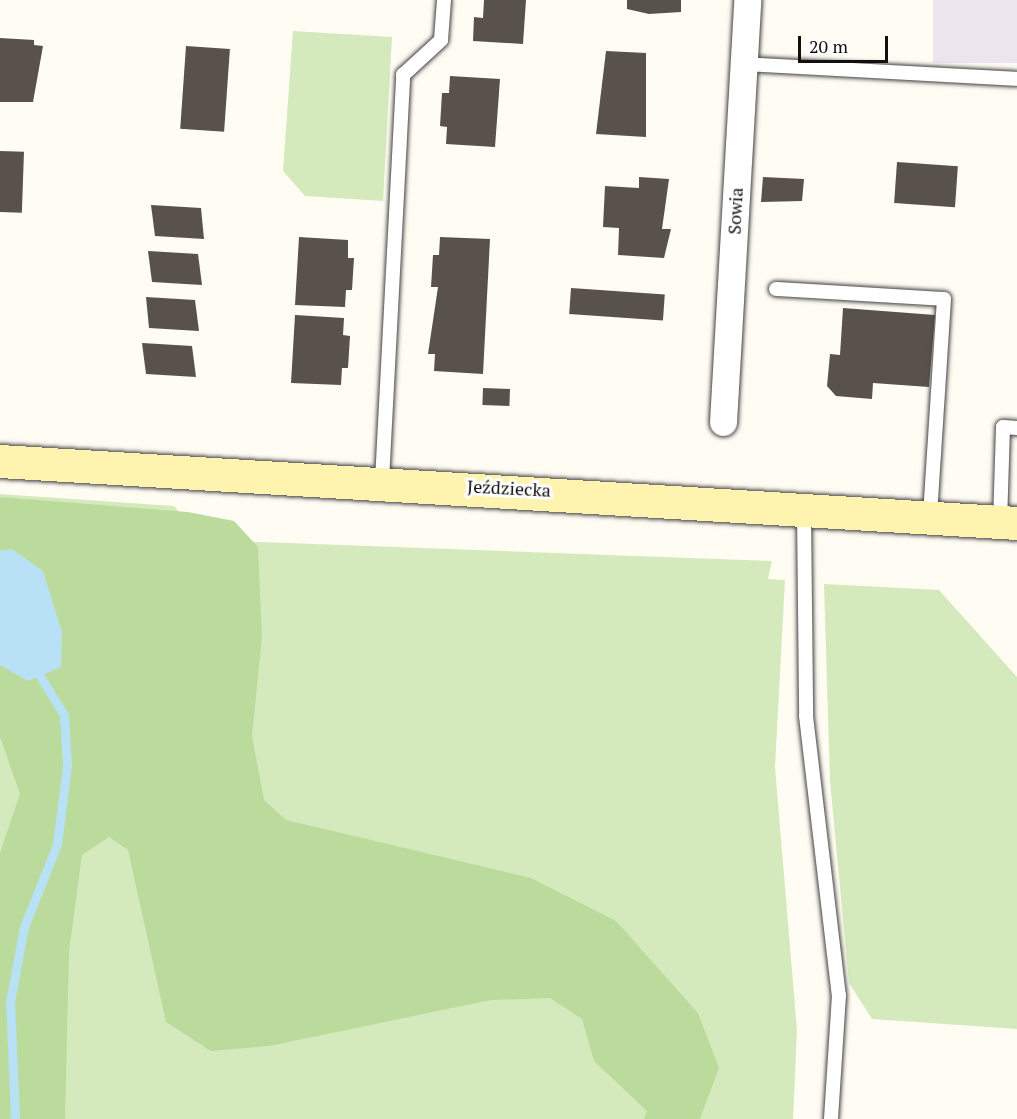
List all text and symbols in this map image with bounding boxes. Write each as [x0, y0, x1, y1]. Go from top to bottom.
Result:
scale bar [801, 24, 891, 62]
text: 20 m [809, 34, 848, 58]
street label: Sowia [723, 187, 747, 235]
street label: Jeździecka [467, 475, 551, 501]

